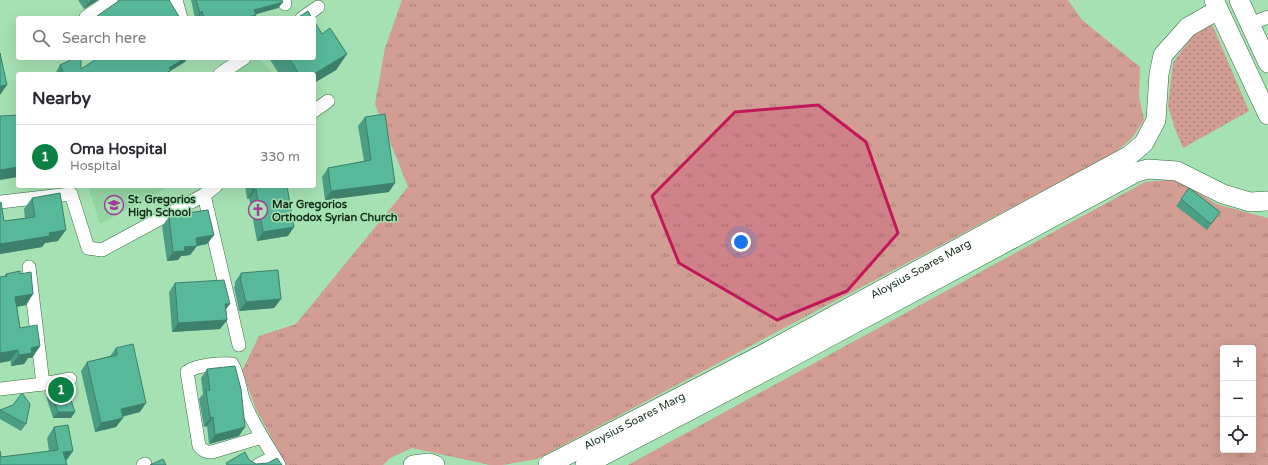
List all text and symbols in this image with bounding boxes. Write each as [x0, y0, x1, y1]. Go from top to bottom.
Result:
search box [16, 16, 316, 60]
icon: search [30, 27, 52, 49]
text: Search here [62, 29, 146, 47]
text: Nearby [32, 88, 91, 109]
text: Oma Hospital [70, 140, 167, 158]
text: 1 [41, 149, 49, 165]
text: 330 m [260, 149, 300, 165]
text: Hospital [70, 158, 121, 174]
place label: St. Gregorios High School [128, 193, 196, 220]
school or university icon: St. Gregorios High School [103, 194, 125, 216]
place label: Mar Gregorios Orthodox Syrian Church [272, 198, 398, 225]
church icon: Mar Gregorios Orthodox Syrian Church [247, 199, 269, 221]
your location [731, 232, 751, 252]
street label: Aloysius Soares Marg [868, 237, 973, 302]
map controls [1220, 345, 1256, 453]
button: + [1220, 345, 1256, 381]
pin: 1 [48, 375, 74, 405]
button: − [1220, 381, 1256, 417]
street label: Aloysius Soares Marg [582, 389, 687, 452]
button: locate [1220, 417, 1256, 453]

